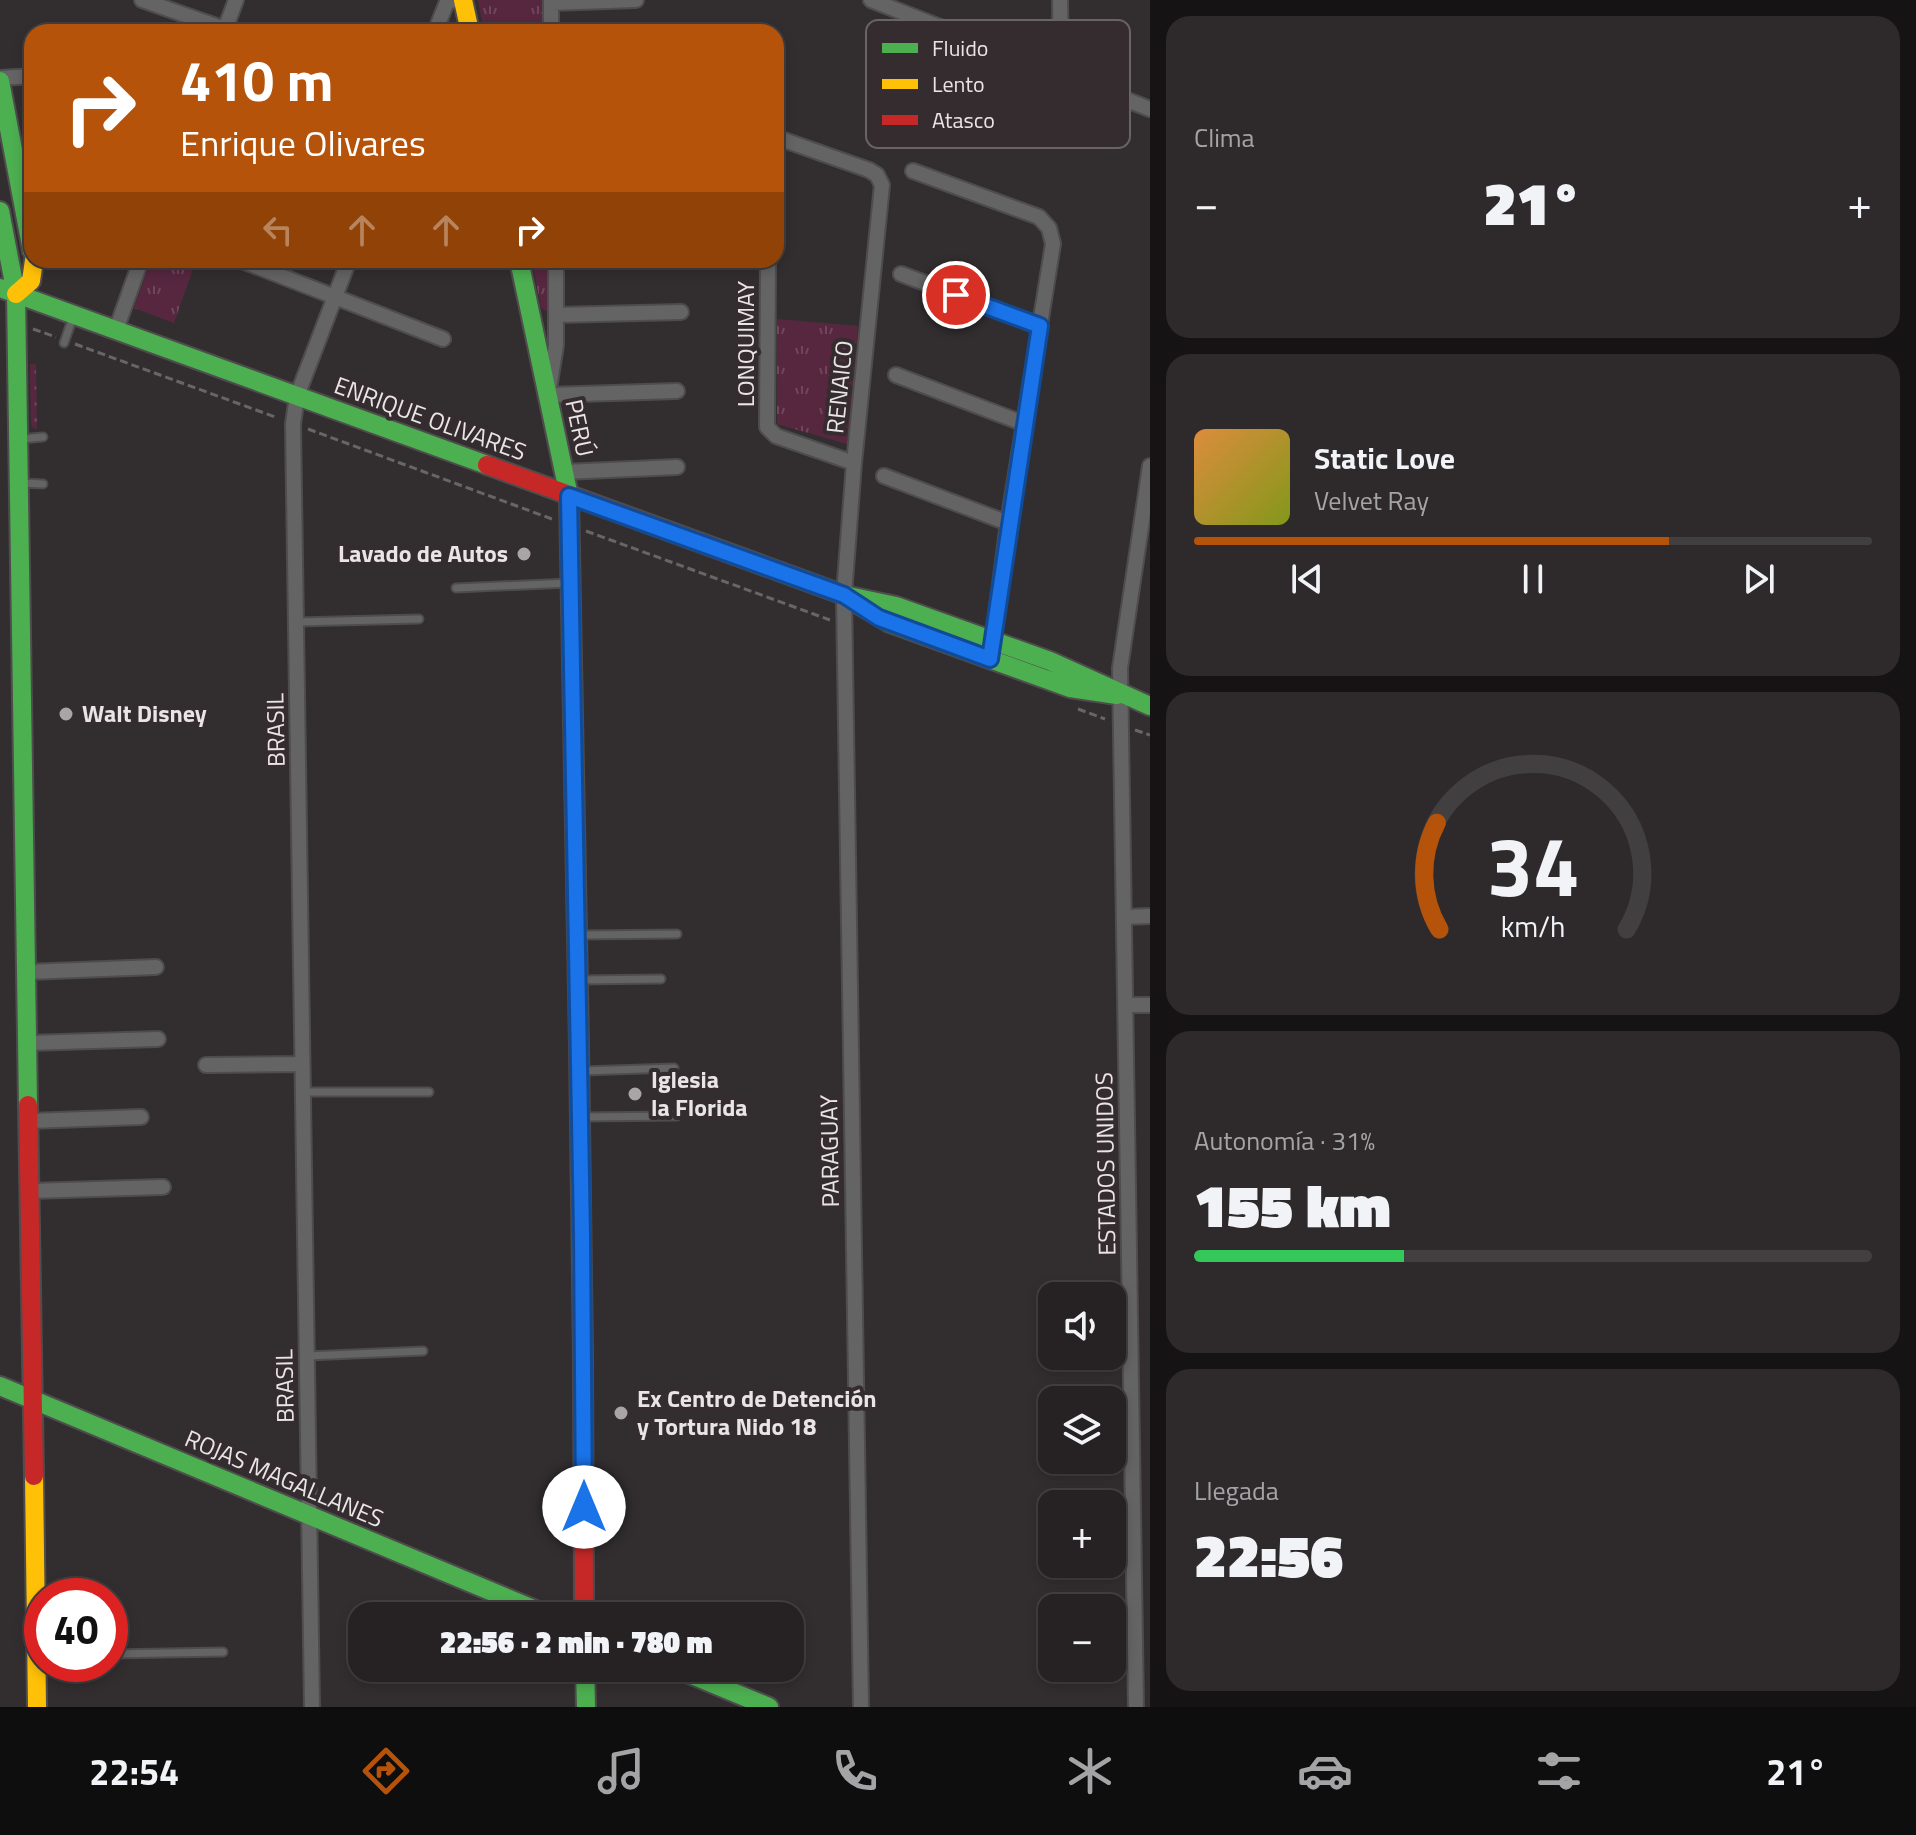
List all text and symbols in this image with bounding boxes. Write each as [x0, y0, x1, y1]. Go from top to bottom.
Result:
legend [866, 20, 1130, 148]
text: Fluido [932, 31, 988, 65]
text: 410 m [180, 38, 333, 123]
icon: right [48, 56, 152, 160]
text: Lento [932, 67, 985, 101]
text: Atasco [932, 103, 995, 137]
text: Enrique Olivares [180, 115, 426, 170]
text: Clima [1194, 118, 1255, 157]
text: 21° [1484, 157, 1583, 248]
text: − [1194, 169, 1219, 236]
text: + [1847, 169, 1872, 236]
icon: left [256, 208, 300, 252]
icon: ahead [340, 208, 384, 252]
icon: ahead [424, 208, 468, 252]
icon: right [508, 208, 552, 252]
pin [922, 261, 990, 329]
icon: arrive [934, 273, 978, 317]
street label: LONQUIMAY [727, 281, 763, 407]
street label: RENAICO [816, 339, 862, 435]
street label: ENRIQUE OLIVARES [329, 367, 531, 469]
street label: PERÚ [556, 396, 604, 460]
text: Static Love [1314, 435, 1455, 481]
text: Velvet Ray [1314, 481, 1429, 520]
place label: Lavado de Autos [338, 535, 508, 571]
marker: Lavado de Autos [515, 545, 533, 563]
icon: previous [1285, 557, 1329, 601]
icon: pause [1511, 557, 1555, 601]
icon: next [1737, 557, 1781, 601]
street label: BRASIL [256, 692, 294, 767]
place label: Walt Disney [82, 695, 207, 731]
marker: Walt Disney [57, 705, 75, 723]
text: 34 [1486, 801, 1580, 927]
text: km/h [1501, 905, 1565, 948]
place label: Iglesia la Florida [651, 1061, 748, 1125]
street label: ESTADOS UNIDOS [1085, 1072, 1125, 1256]
marker: Iglesia la Florida [626, 1085, 644, 1103]
street label: PARAGUAY [810, 1094, 848, 1208]
text: Autonomía · 31% [1194, 1121, 1375, 1160]
text: 155 km [1194, 1159, 1391, 1250]
map controls [1038, 1282, 1126, 1682]
button: sound [1038, 1282, 1126, 1370]
street label: BRASIL [265, 1348, 303, 1423]
place label: Ex Centro de Detención y Tortura Nido 18 [637, 1380, 876, 1444]
button: layers [1038, 1386, 1126, 1474]
marker: Ex Centro de Detención y Tortura Nido 18 [612, 1404, 630, 1422]
street label: ROJAS MAGALLANES [180, 1420, 389, 1536]
position arrow [542, 1465, 626, 1549]
text: Llegada [1194, 1471, 1279, 1510]
button: + [1038, 1490, 1126, 1578]
text: 22:56 [1194, 1509, 1343, 1600]
speed limit sign: 40 [24, 1578, 128, 1682]
button: − [1038, 1594, 1126, 1682]
text: 22:56 · 2 min · 780 m [440, 1619, 712, 1665]
icon: directions [358, 1743, 414, 1799]
icon: music [593, 1743, 649, 1799]
icon: phone [827, 1743, 883, 1799]
icon: climate [1062, 1743, 1118, 1799]
icon: car [1297, 1743, 1353, 1799]
icon: filters [1531, 1743, 1587, 1799]
text: 22:54 [89, 1744, 179, 1799]
text: 21° [1766, 1744, 1827, 1799]

